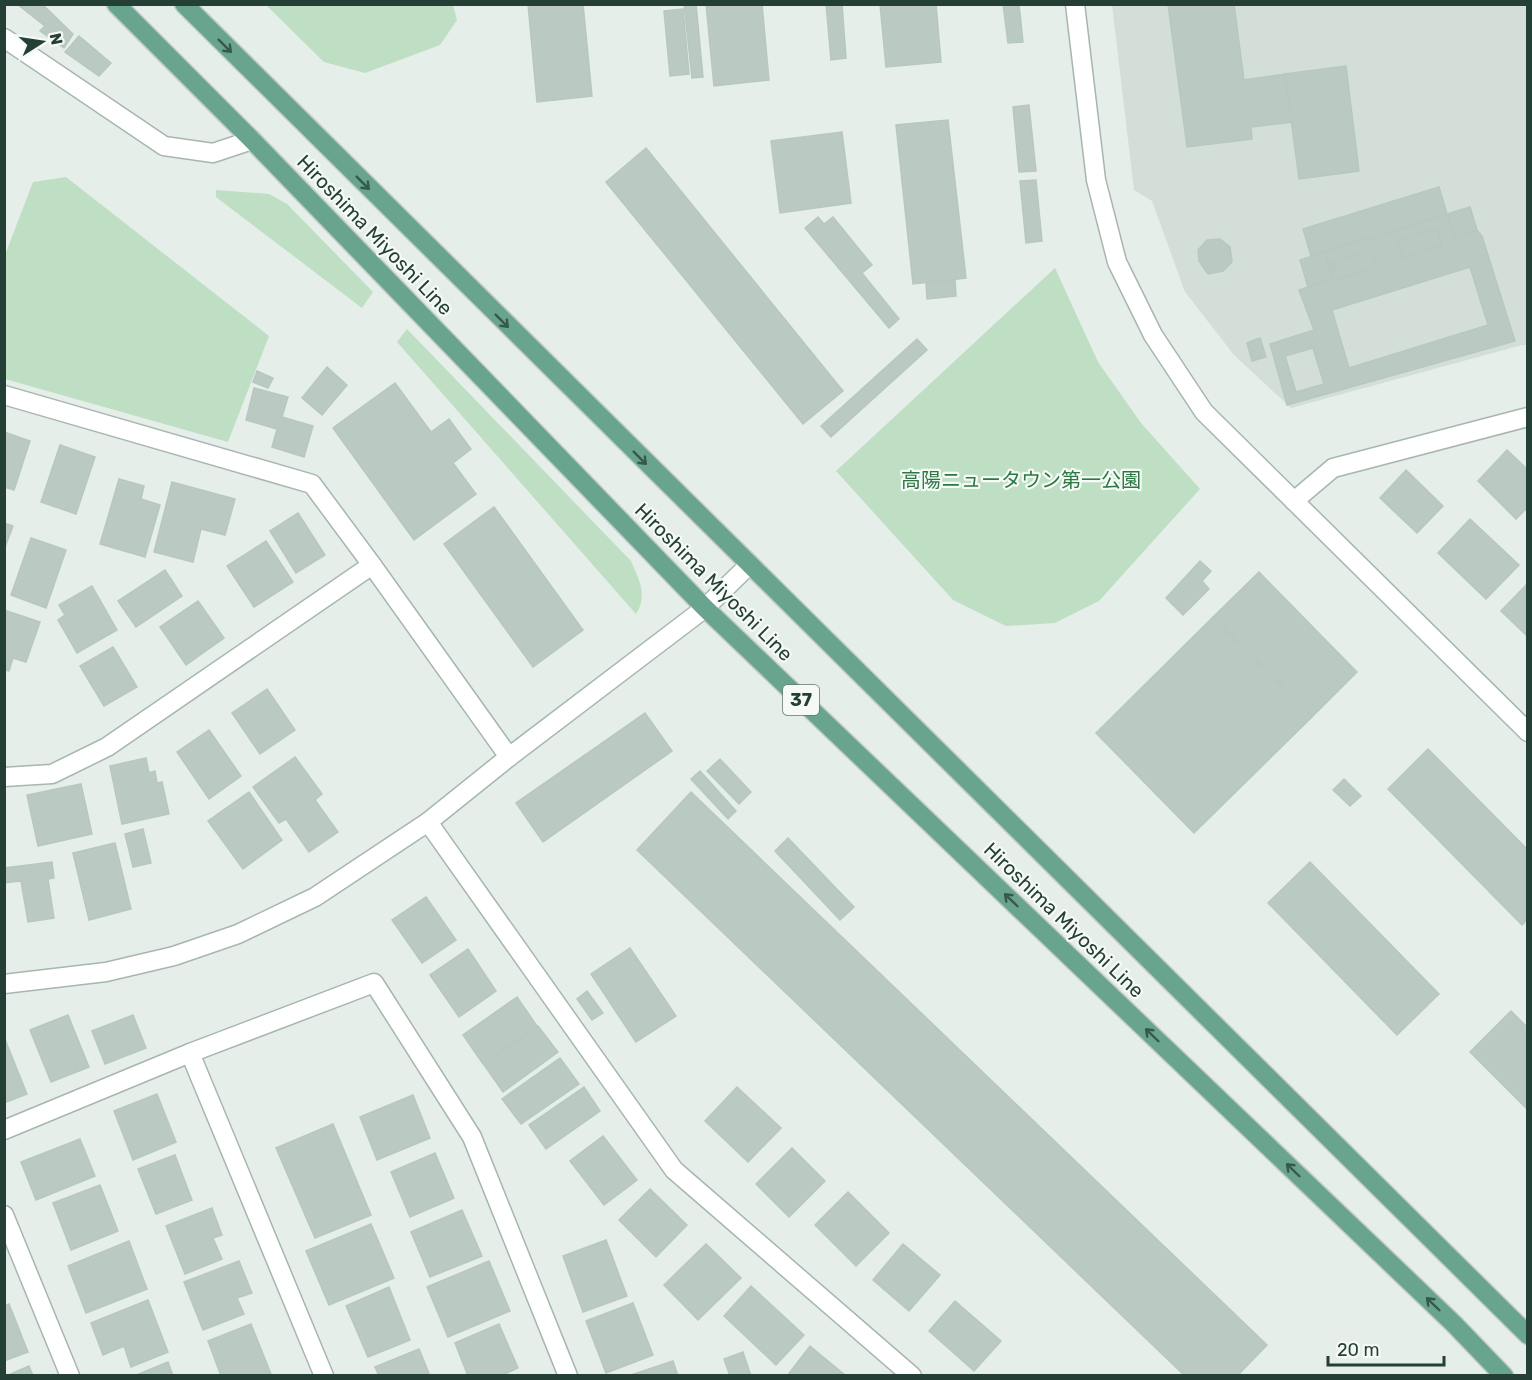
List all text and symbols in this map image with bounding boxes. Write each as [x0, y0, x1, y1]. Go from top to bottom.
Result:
north arrow [12, 12, 72, 72]
text: N [46, 31, 67, 47]
one-way arrow [218, 38, 233, 53]
street label: Hiroshima Miyoshi Line [292, 150, 458, 320]
one-way arrow [356, 176, 371, 191]
one-way arrow [494, 313, 509, 328]
one-way arrow [633, 451, 648, 465]
park label: 高陽ニュータウン第一公園 [901, 468, 1141, 492]
street label: Hiroshima Miyoshi Line [630, 498, 798, 666]
road number: 37 [783, 685, 819, 715]
street label: Hiroshima Miyoshi Line [979, 837, 1149, 1003]
one-way arrow [1003, 893, 1018, 907]
one-way arrow [1144, 1028, 1159, 1042]
one-way arrow [1285, 1162, 1300, 1177]
one-way arrow [1426, 1297, 1441, 1312]
scale bar [1328, 1329, 1444, 1367]
text: 20 m [1337, 1339, 1379, 1361]

